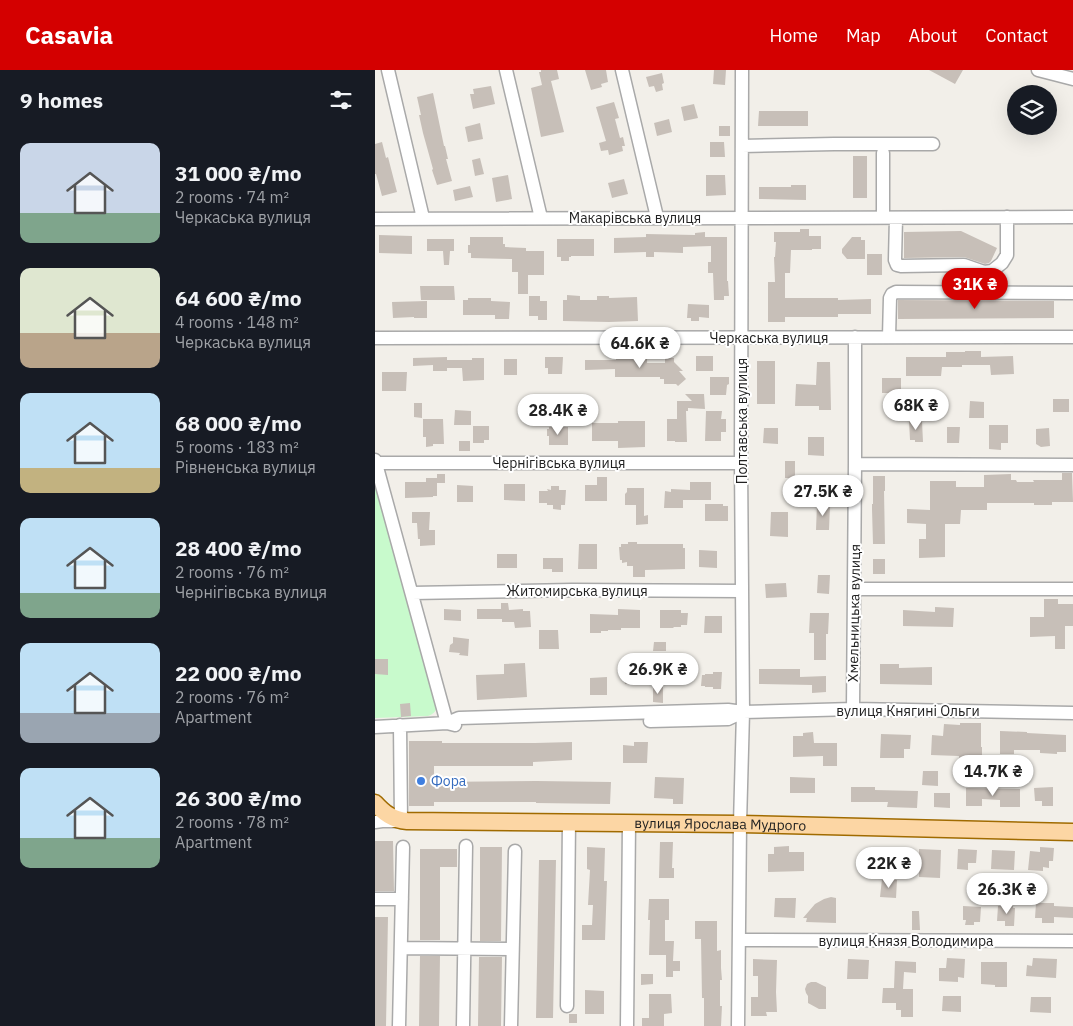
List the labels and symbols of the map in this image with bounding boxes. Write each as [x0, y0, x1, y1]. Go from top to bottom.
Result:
street label: Макарівська вулиця [569, 209, 701, 227]
pin: 31K ₴ [940, 268, 1010, 310]
pin: 64.6K ₴ [594, 326, 686, 369]
street label: Черкаська вулиця [709, 329, 829, 347]
street label: Полтавська вулиця [733, 358, 751, 484]
pin: 68K ₴ [881, 388, 951, 431]
pin: 28.4K ₴ [512, 394, 604, 436]
street label: Чернігівська вулиця [492, 454, 626, 472]
pin: 27.5K ₴ [777, 474, 869, 517]
street label: Хмельницька вулиця [844, 544, 864, 682]
street label: Житомирська вулиця [506, 582, 648, 600]
pin: 26.9K ₴ [612, 652, 704, 695]
street label: вулиця Княгині Ольги [836, 702, 980, 720]
pin: 14.7K ₴ [947, 754, 1039, 797]
place label: Фора [431, 772, 467, 790]
marker: Фора [415, 775, 427, 787]
street label: вулиця Ярослава Мудрого [634, 814, 807, 835]
pin: 22K ₴ [854, 846, 924, 889]
pin: 26.3K ₴ [961, 872, 1053, 915]
street label: вулиця Князя Володимира [818, 932, 994, 950]

